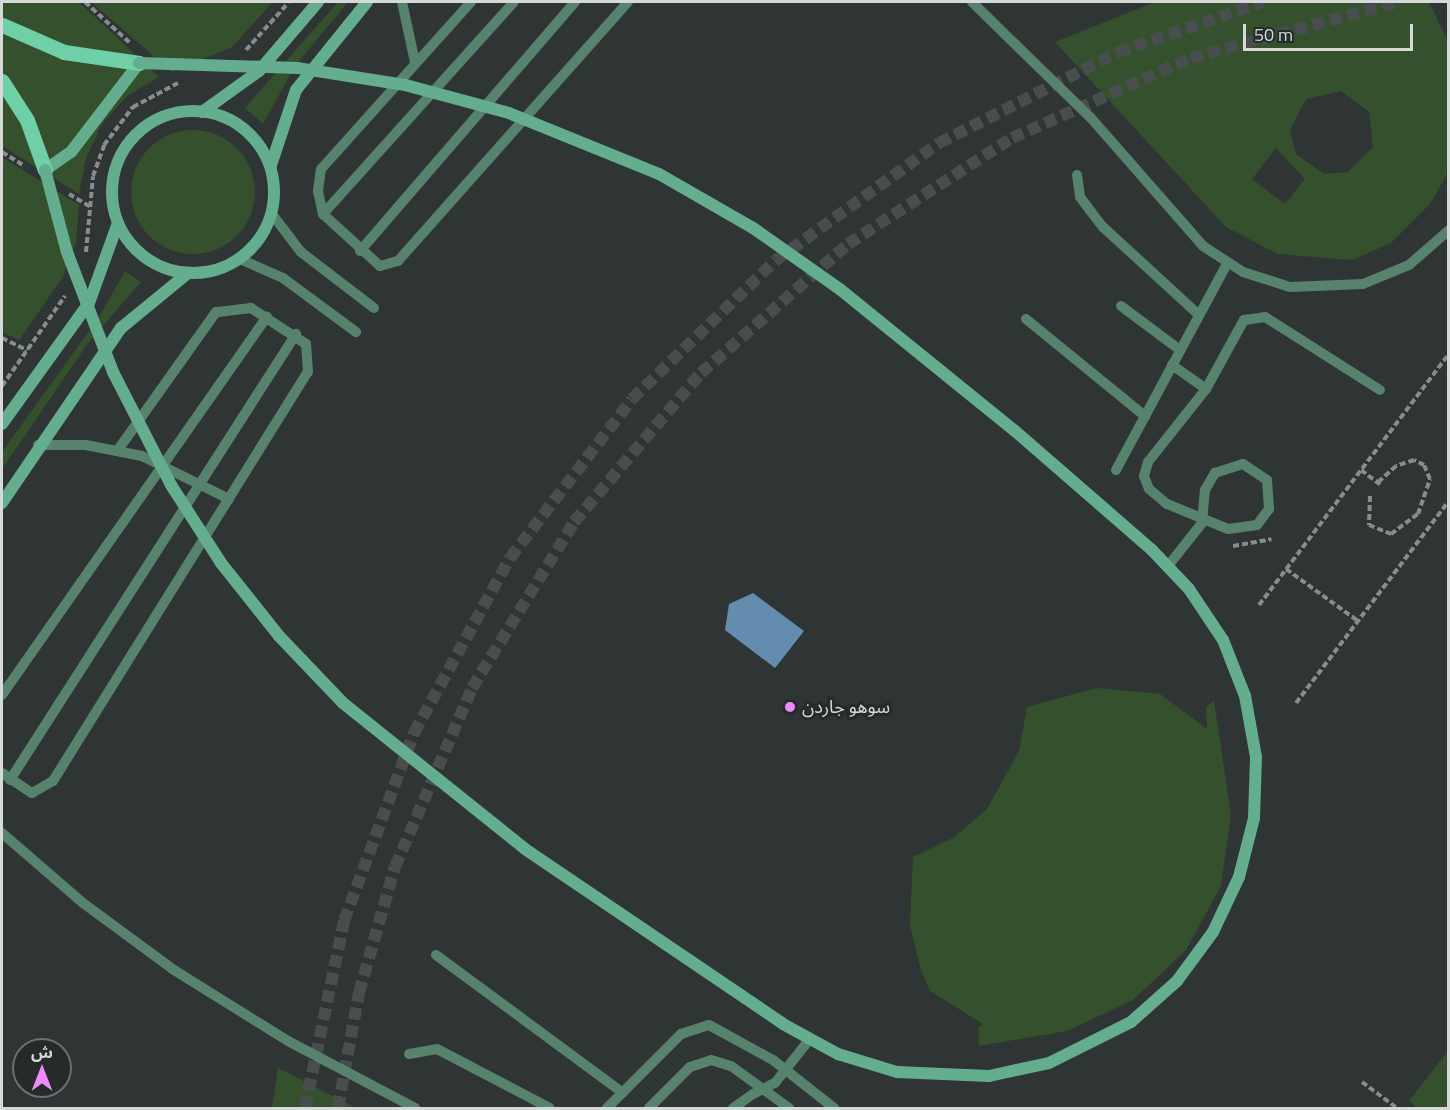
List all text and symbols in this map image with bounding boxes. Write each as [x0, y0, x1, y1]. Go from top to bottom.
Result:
scale bar [1246, 12, 1416, 50]
text: 50 m [1254, 21, 1293, 48]
place label: سوهو جاردن [802, 696, 890, 718]
marker: سوهو جاردن [783, 700, 797, 714]
north arrow [12, 1038, 72, 1098]
text: ش [31, 1040, 53, 1064]

